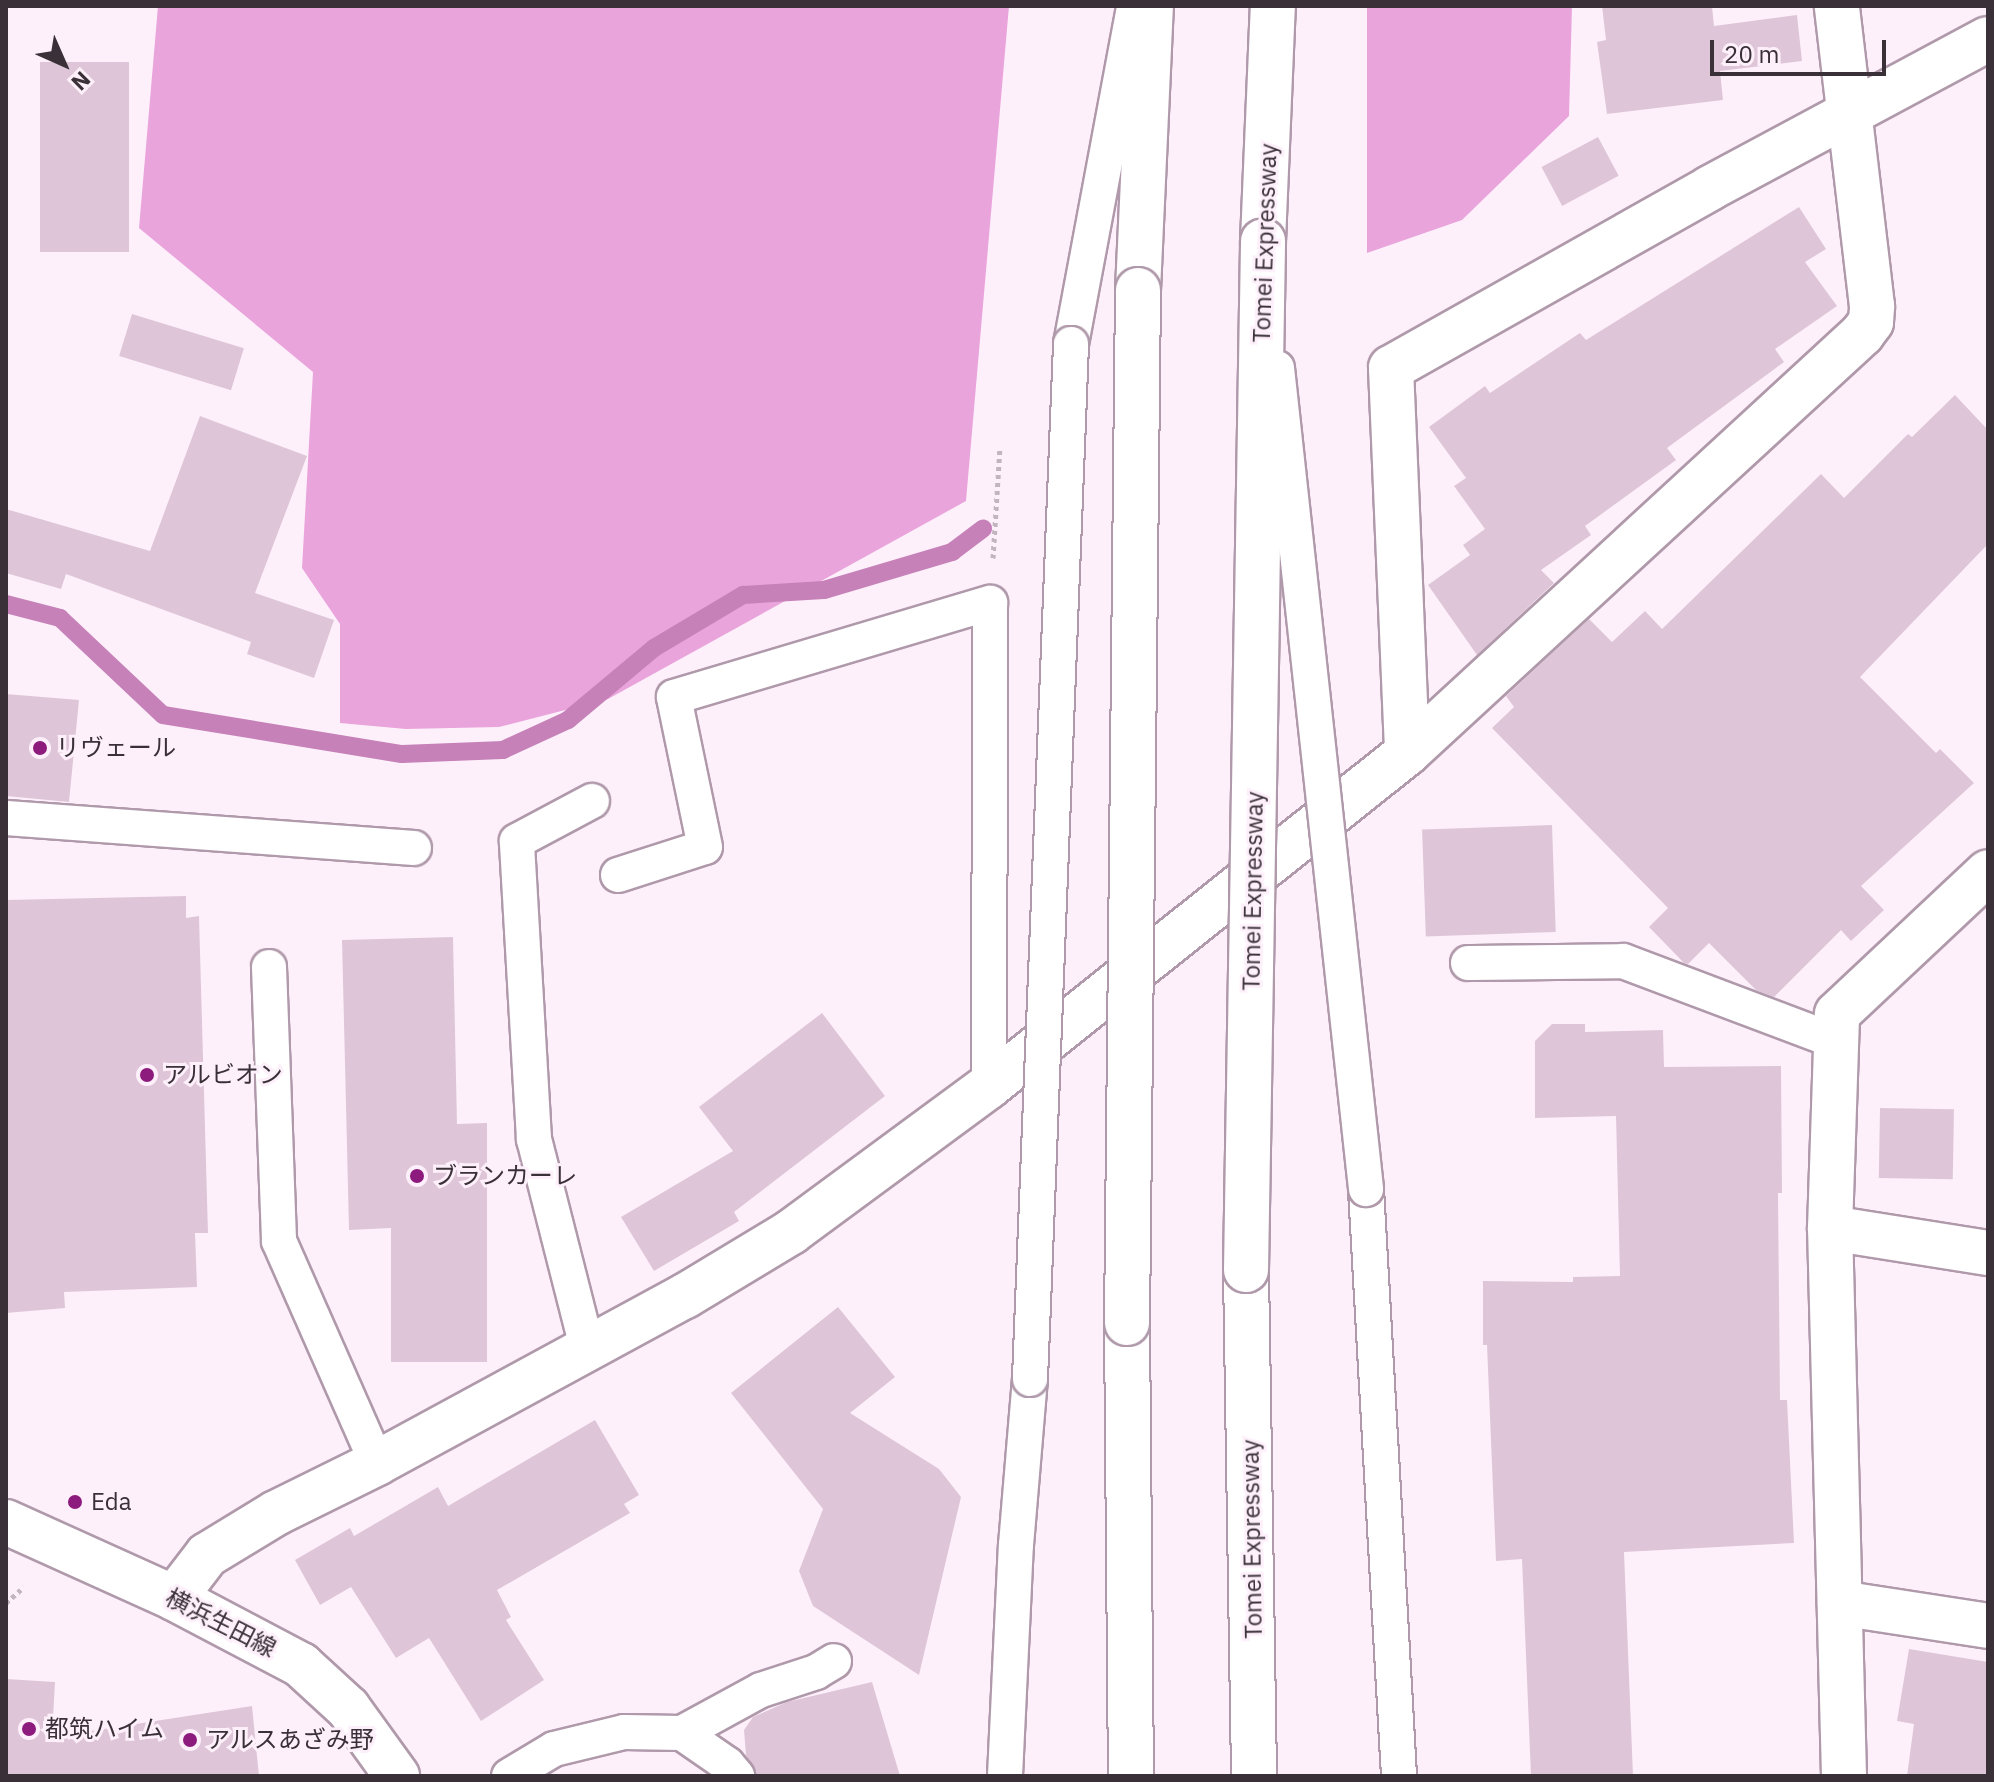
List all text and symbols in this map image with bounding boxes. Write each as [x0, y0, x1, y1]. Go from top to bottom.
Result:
north arrow [24, 24, 104, 104]
scale bar [1714, 24, 1890, 74]
text: 20 m [1724, 38, 1779, 70]
text: N [65, 65, 97, 97]
street label: Tomei Expressway [1247, 143, 1283, 343]
place label: リヴェール [56, 734, 176, 762]
marker: リヴェール [31, 739, 49, 757]
street label: Tomei Expressway [1237, 791, 1269, 991]
place label: アルビオン [163, 1061, 283, 1089]
marker: アルビオン [138, 1066, 156, 1084]
place label: ブランカーレ [433, 1162, 577, 1190]
marker: ブランカーレ [408, 1167, 426, 1185]
street label: Tomei Expressway [1236, 1439, 1268, 1639]
place label: Eda [91, 1488, 131, 1516]
marker: Eda [66, 1493, 84, 1511]
street label: 横浜生田線 [161, 1583, 281, 1663]
place label: 都筑ハイム [45, 1715, 165, 1743]
marker: 都筑ハイム [20, 1720, 38, 1738]
place label: アルスあざみ野 [206, 1726, 374, 1754]
marker: アルスあざみ野 [181, 1731, 199, 1749]

